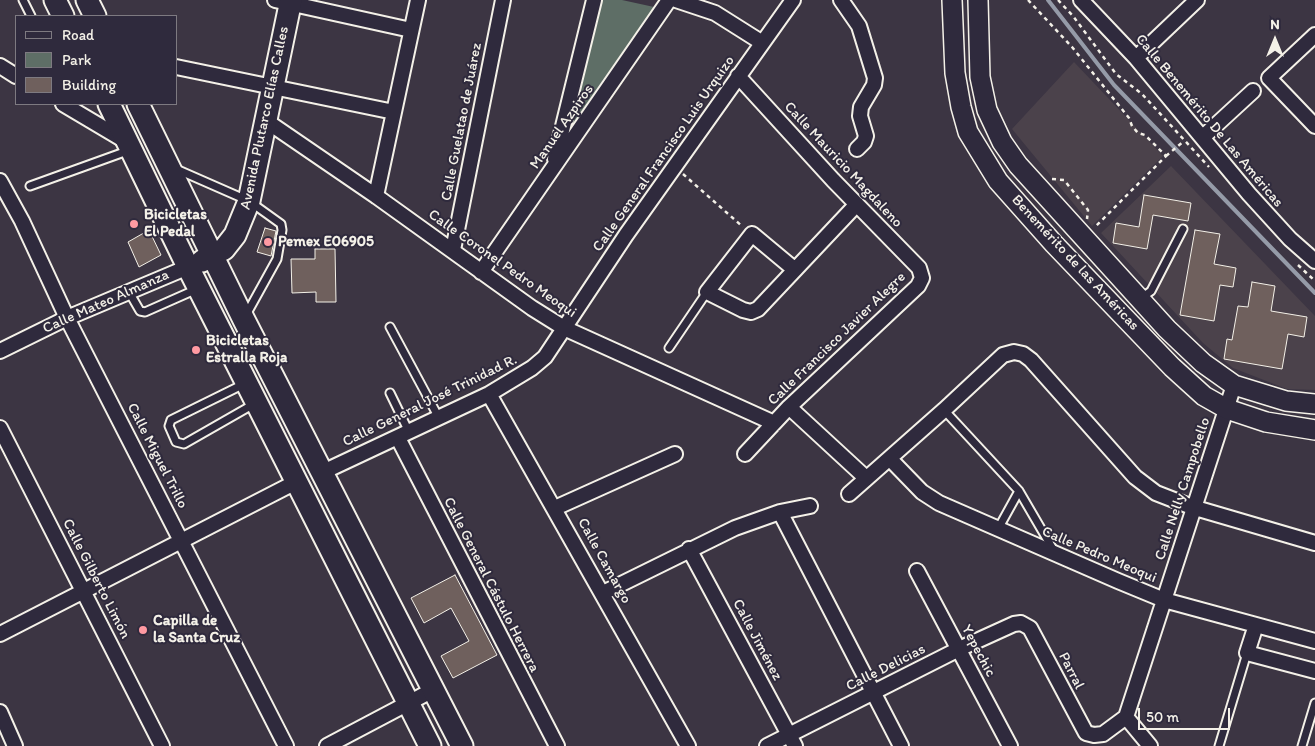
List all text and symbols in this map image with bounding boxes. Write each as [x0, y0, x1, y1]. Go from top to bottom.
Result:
legend [15, 15, 178, 105]
north arrow [1250, 15, 1300, 65]
text: N [1270, 16, 1280, 33]
street label: Avenida Plutarco Elías Calles [237, 25, 293, 211]
text: Road [62, 26, 94, 44]
street label: Calle Benemérito De Las Américas [1131, 31, 1287, 211]
street label: Calle Guelatao de Juárez [438, 41, 486, 203]
text: Park [62, 51, 92, 69]
street label: Calle General Francisco Luis Urquizo [589, 52, 739, 256]
text: Building [62, 76, 116, 94]
street label: Manuel Azpiros [526, 81, 598, 173]
street label: Calle Mauricio Magdaleno [780, 98, 906, 232]
street label: Benemérito de las Américas [1007, 191, 1143, 335]
place label: Bicicletas El Pedal [144, 206, 207, 241]
street label: Calle Coronel Pedro Meoqui [424, 206, 580, 322]
marker: Bicicletas El Pedal [128, 218, 140, 230]
place label: Pemex E06905 [278, 233, 374, 251]
marker: Pemex E06905 [262, 236, 274, 248]
street label: Calle Mateo Almanza [40, 266, 172, 338]
street label: Calle Francisco Javier Alegre [764, 268, 910, 410]
place label: Bicicletas Estralla Roja [206, 332, 287, 367]
marker: Bicicletas Estralla Roja [190, 344, 202, 356]
street label: Calle General José Trinidad R. [340, 351, 520, 451]
street label: Calle Miguel Trillo [123, 400, 191, 512]
street label: Calle Nelly Campobello [1151, 415, 1215, 563]
street label: Calle General Cástulo Herrera [439, 495, 543, 675]
street label: Calle Camargo [573, 515, 635, 607]
street label: Calle Gilberto Limón [58, 516, 134, 642]
street label: Calle Pedro Meoqui [1039, 523, 1159, 587]
street label: Calle Jiménez [728, 596, 786, 684]
place label: Capilla de la Santa Cruz [153, 612, 240, 647]
street label: Yepechic [957, 622, 999, 680]
marker: Capilla de la Santa Cruz [137, 624, 149, 636]
street label: Calle Delicias [843, 640, 929, 696]
street label: Parral [1054, 649, 1088, 693]
scale bar [1140, 698, 1232, 730]
text: 50 m [1146, 708, 1179, 726]

